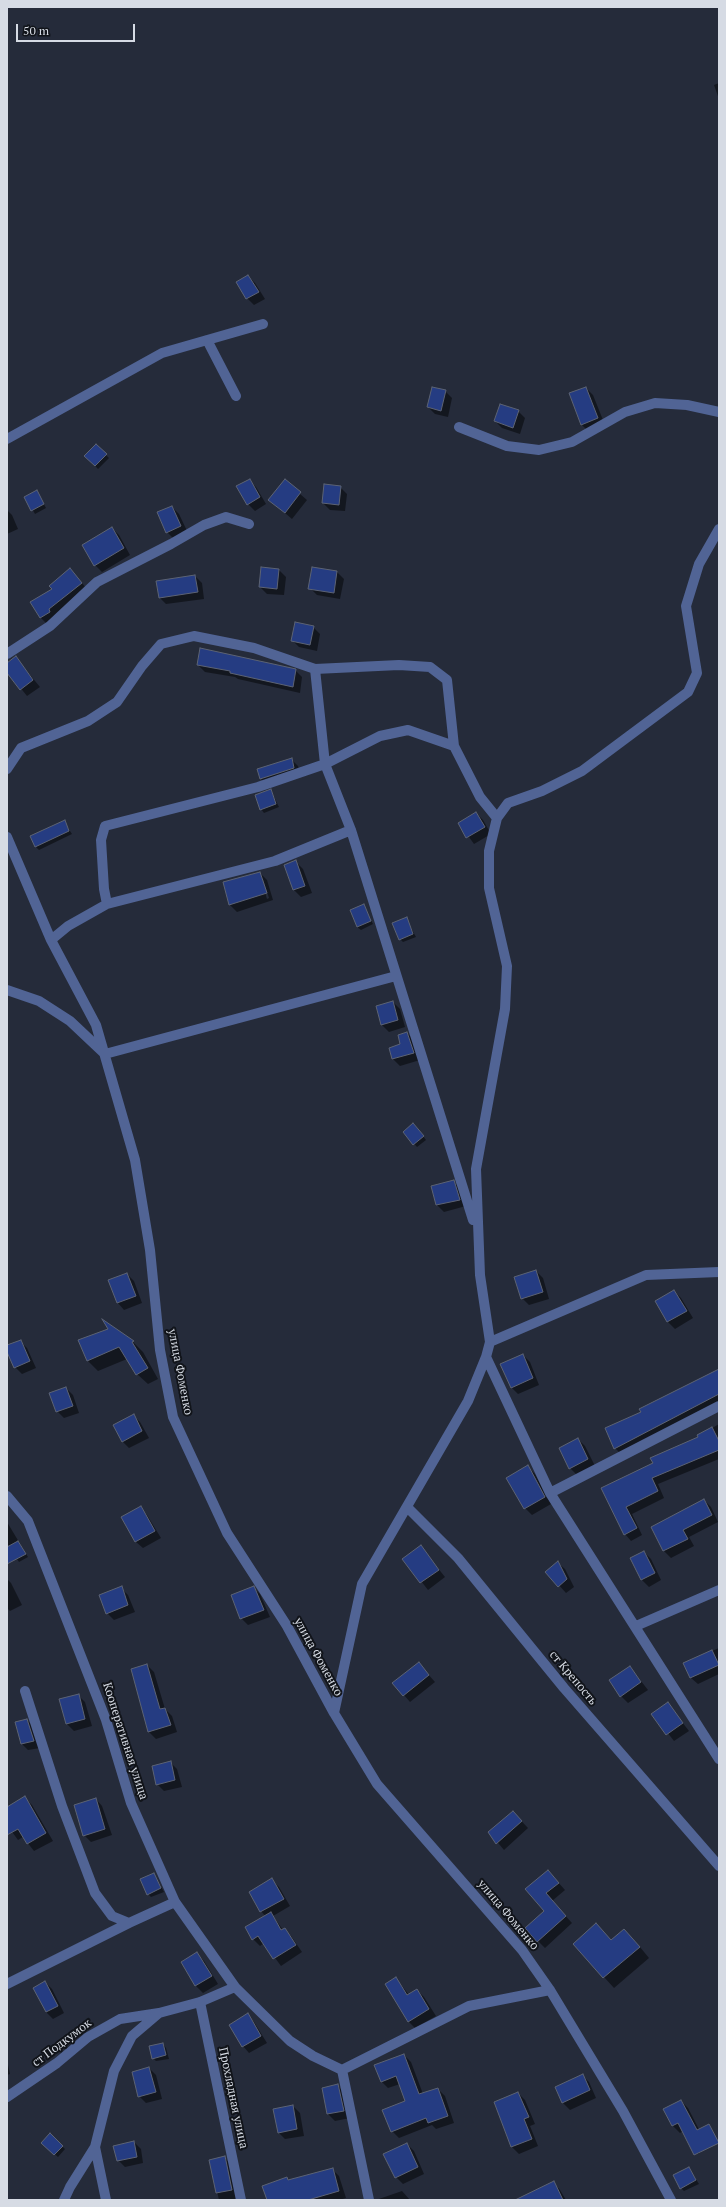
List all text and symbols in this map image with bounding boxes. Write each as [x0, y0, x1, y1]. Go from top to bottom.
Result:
scale bar [18, 16, 137, 42]
text: 50 m [23, 23, 49, 38]
street label: улица Фоменко [165, 1328, 195, 1416]
street label: улица Фоменко [291, 1615, 345, 1699]
street label: ст Крепость [546, 1648, 600, 1708]
street label: Кооперативная улица [99, 1681, 151, 1801]
street label: улица Фоменко [474, 1877, 542, 1953]
street label: ст Подкумок [29, 2016, 95, 2070]
street label: Прохладная улица [215, 2046, 251, 2150]

